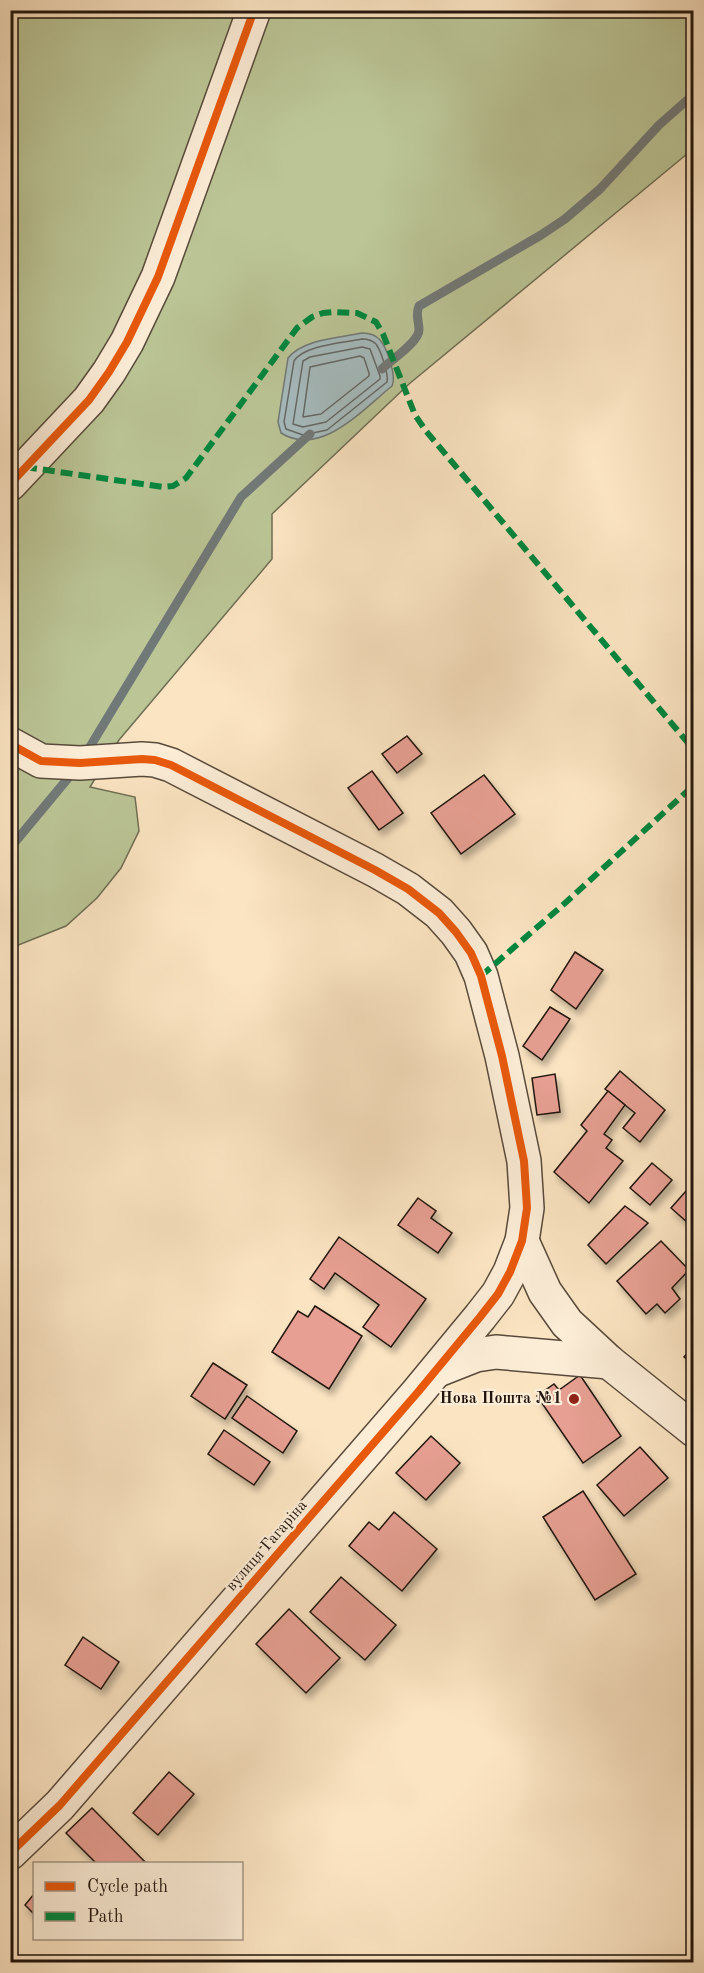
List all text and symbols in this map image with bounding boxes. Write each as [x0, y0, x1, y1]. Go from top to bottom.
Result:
place label: Нова Пошта №1 [440, 1391, 562, 1407]
marker: Нова Пошта №1 [567, 1392, 581, 1406]
street label: вулиця Гагаріна [223, 1497, 311, 1594]
legend [33, 1862, 243, 1940]
text: Cycle path [87, 1878, 168, 1896]
text: Path [87, 1908, 124, 1926]

